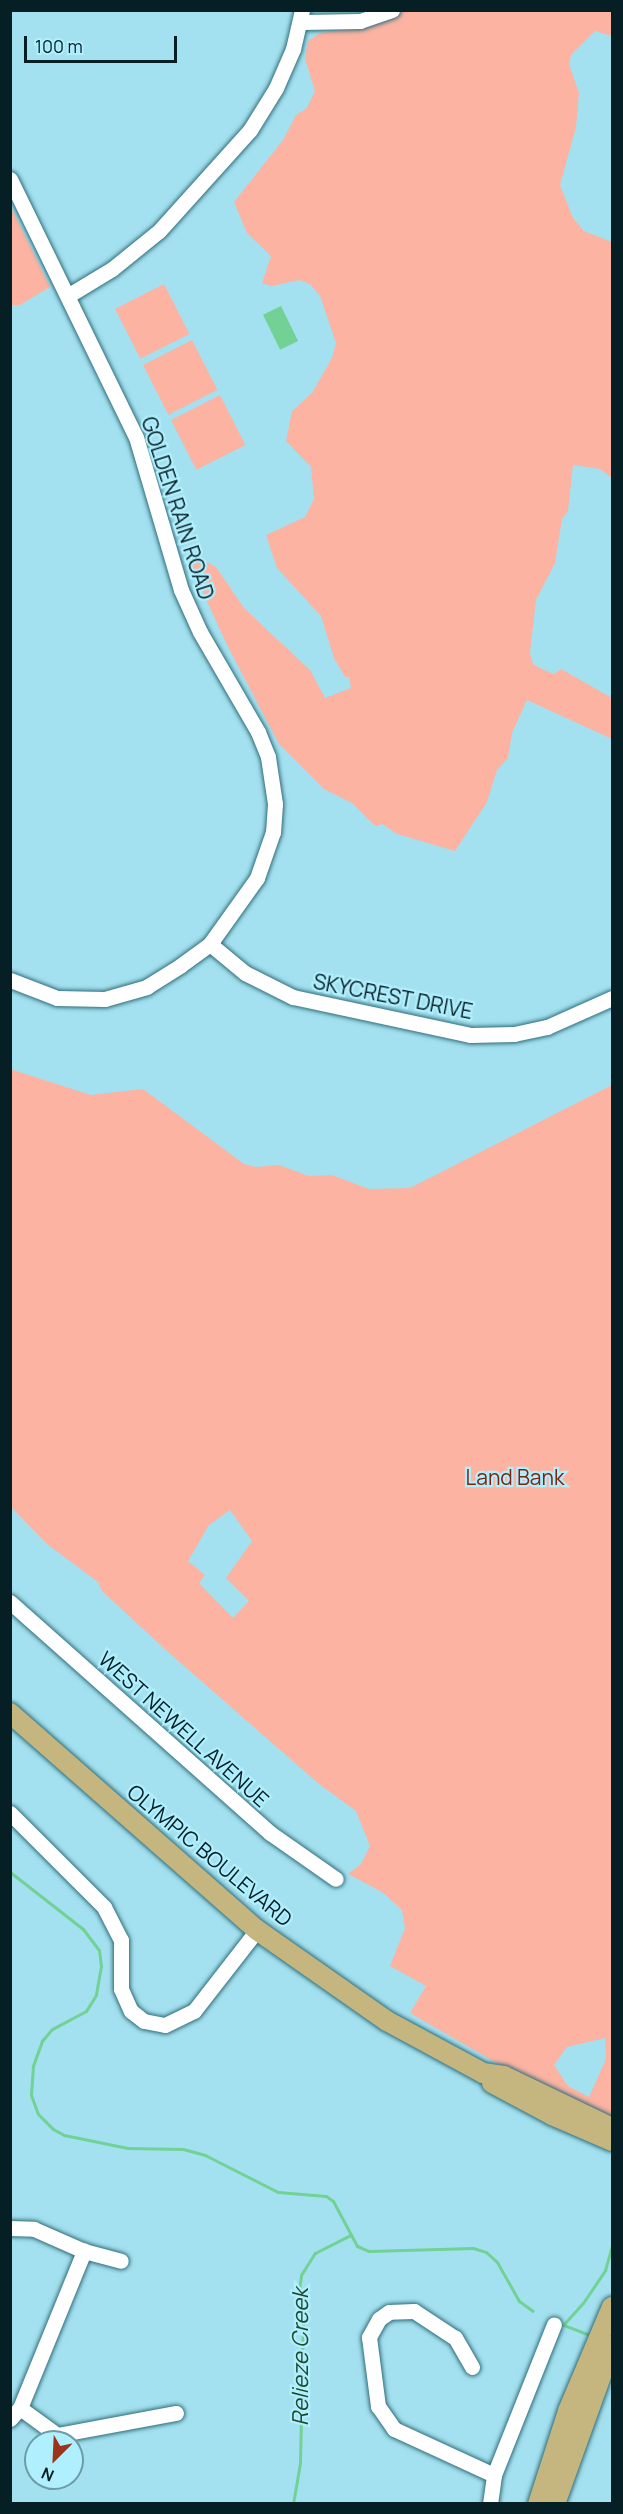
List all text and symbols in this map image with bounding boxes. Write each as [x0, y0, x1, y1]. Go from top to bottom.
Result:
scale bar [27, 24, 180, 62]
text: 100 m [35, 34, 83, 58]
street label: GOLDEN RAIN ROAD [137, 413, 219, 603]
street label: SKYCREST DRIVE [311, 968, 475, 1024]
park label: Land Bank [466, 1464, 564, 1490]
street label: WEST NEWELL AVENUE [93, 1645, 275, 1813]
street label: OLYMPIC BOULEVARD [122, 1779, 298, 1931]
water label: Relieze Creek [288, 2288, 314, 2426]
north arrow [24, 2430, 84, 2490]
text: N [38, 2462, 57, 2487]

